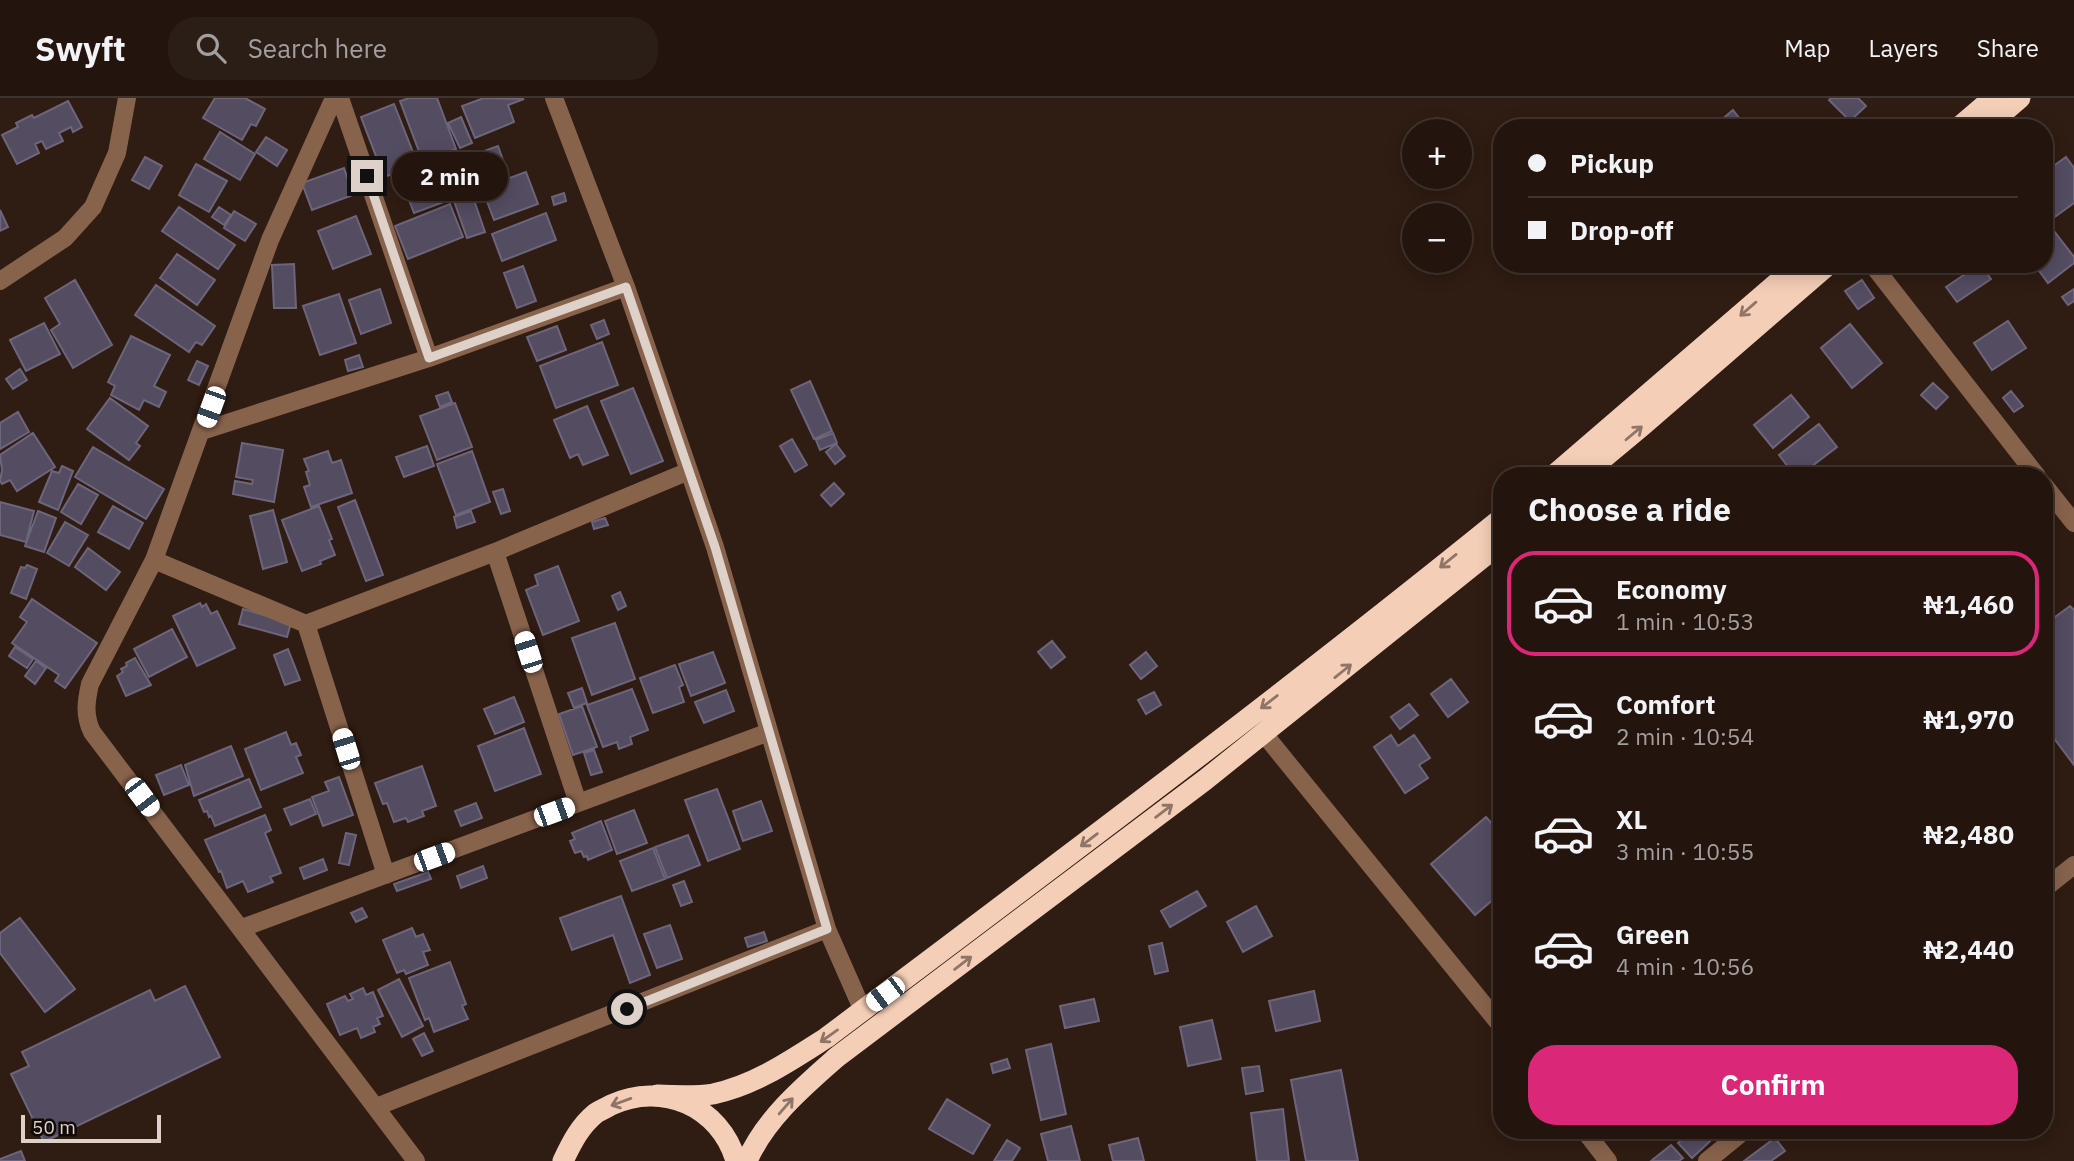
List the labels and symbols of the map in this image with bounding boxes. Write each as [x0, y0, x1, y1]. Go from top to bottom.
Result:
callout: 2 min [392, 152, 507, 200]
route end [351, 160, 383, 192]
one-way arrow [1739, 301, 1757, 317]
car [194, 384, 229, 430]
one-way arrow [1625, 425, 1643, 440]
one-way arrow [1440, 554, 1458, 569]
car [512, 629, 545, 675]
one-way arrow [1333, 663, 1351, 678]
one-way arrow [1261, 694, 1279, 709]
car [330, 726, 363, 772]
car [121, 774, 164, 820]
car [531, 795, 578, 829]
one-way arrow [1154, 804, 1173, 818]
one-way arrow [1080, 833, 1099, 847]
car [411, 840, 458, 874]
one-way arrow [953, 955, 971, 970]
car [862, 973, 909, 1015]
route start [611, 993, 643, 1025]
one-way arrow [820, 1029, 839, 1043]
one-way arrow [611, 1097, 633, 1109]
one-way arrow [778, 1097, 794, 1115]
scale bar [21, 1112, 161, 1144]

